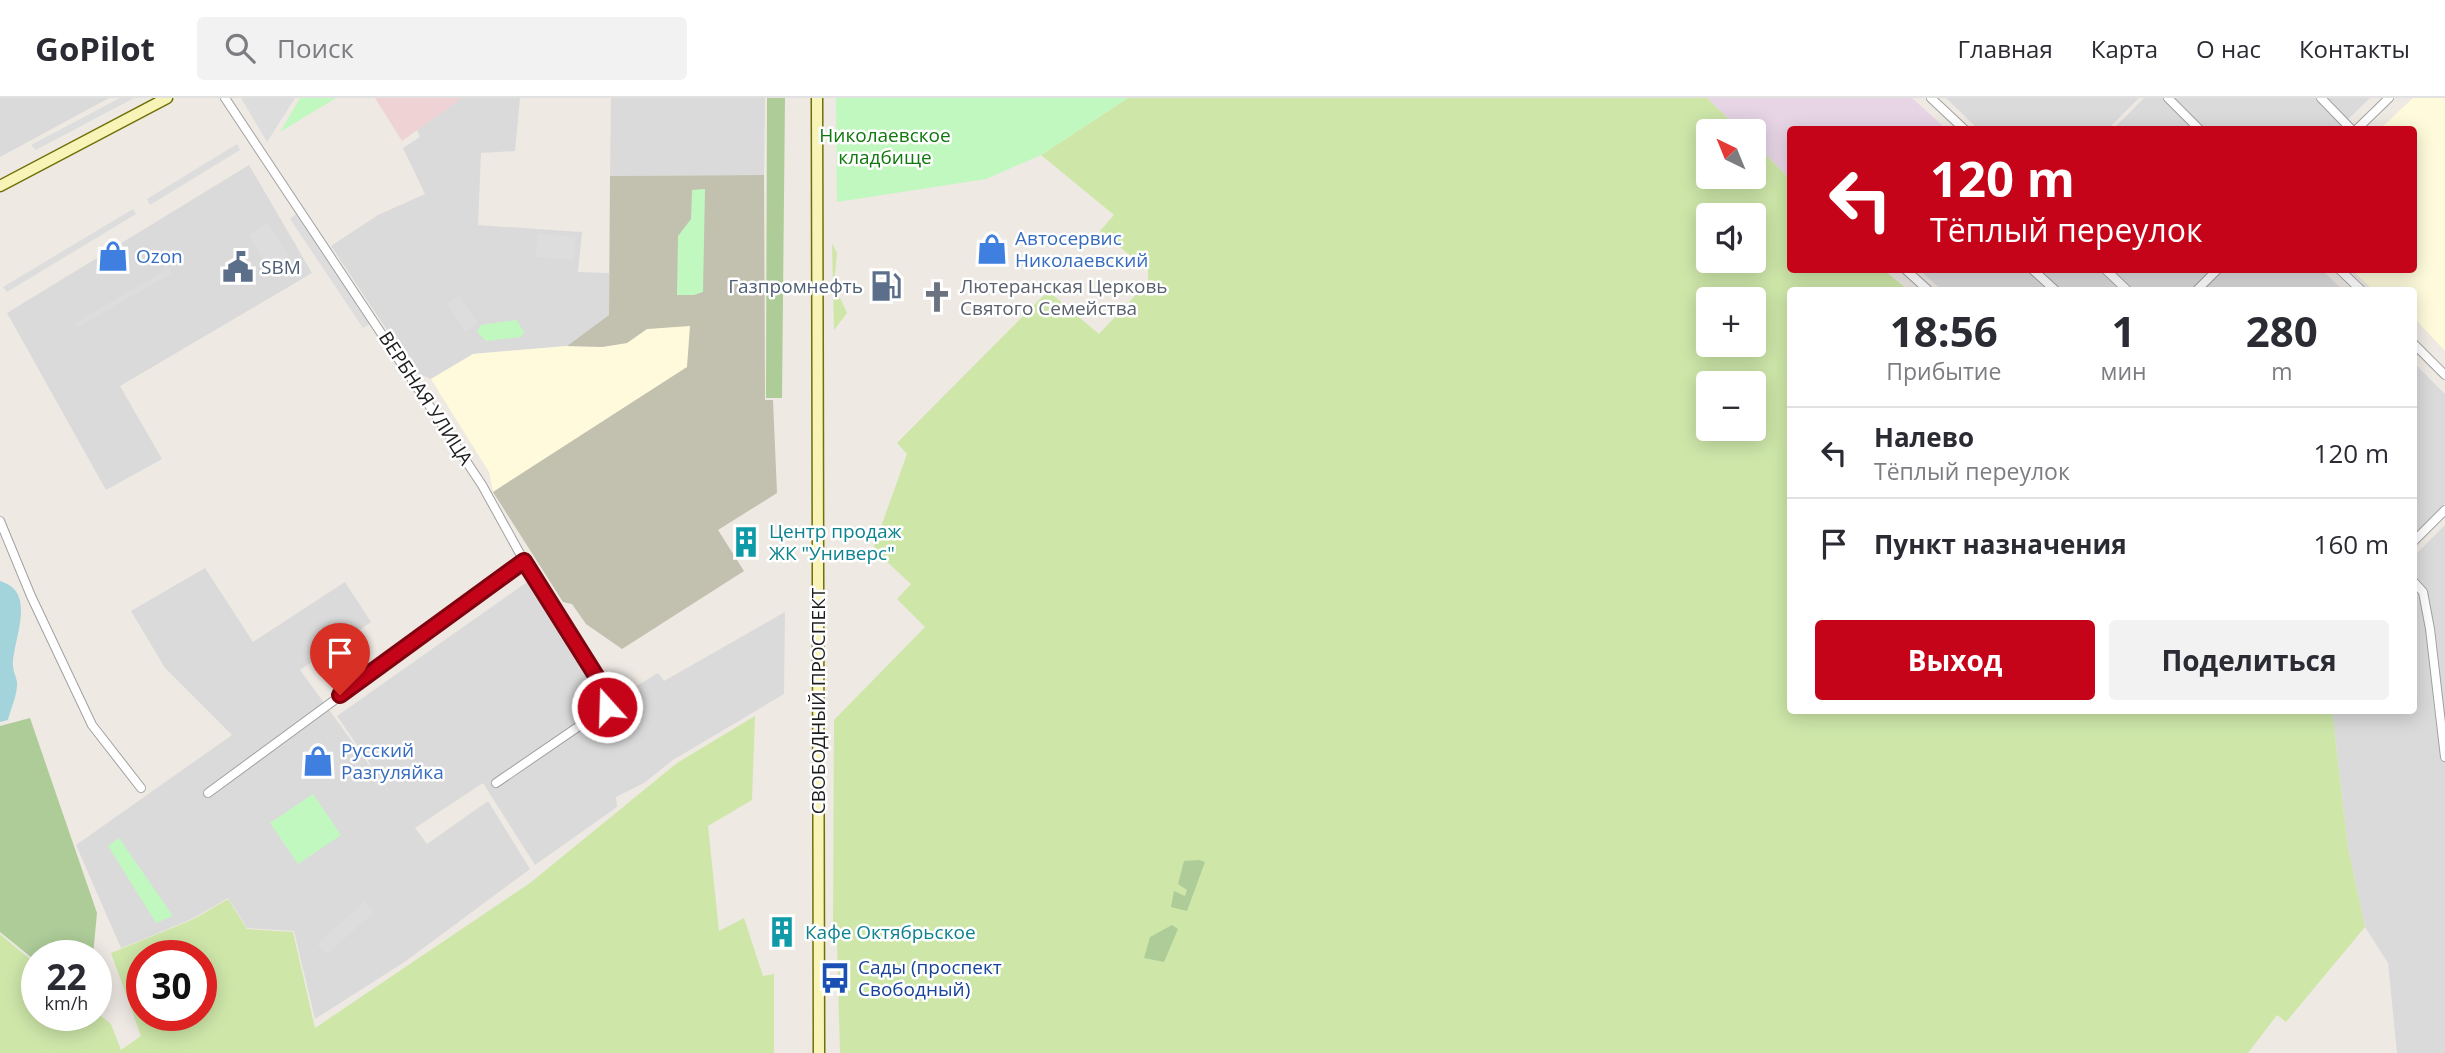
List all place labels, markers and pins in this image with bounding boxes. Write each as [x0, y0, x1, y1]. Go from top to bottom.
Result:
place label: Автосервис Николаевский [1015, 225, 1148, 273]
shop icon: Автосервис Николаевский [975, 232, 1009, 266]
shop icon: Ozon [96, 239, 130, 273]
place label: Ozon [136, 243, 183, 269]
public building icon: SBM [221, 250, 255, 284]
place label: SBM [261, 254, 301, 280]
fuel station icon: Газпромнефть [869, 269, 903, 303]
place label: Газпромнефть [728, 273, 863, 299]
place label: Лютеранская Церковь Святого Семейства [960, 273, 1168, 321]
church icon: Лютеранская Церковь Святого Семейства [920, 280, 954, 314]
place label: Центр продаж ЖК "Универс" [769, 518, 902, 566]
building icon: Центр продаж ЖК "Универс" [729, 525, 763, 559]
pin [310, 623, 370, 695]
place label: Русский Разгуляйка [341, 737, 444, 785]
shop icon: Русский Разгуляйка [301, 744, 335, 778]
building icon: Кафе Октябрьское [765, 915, 799, 949]
place label: Кафе Октябрьское [805, 919, 976, 945]
place label: Сады (проспект Свободный) [858, 954, 1002, 1002]
bus stop icon: Сады (проспект Свободный) [818, 961, 852, 995]

